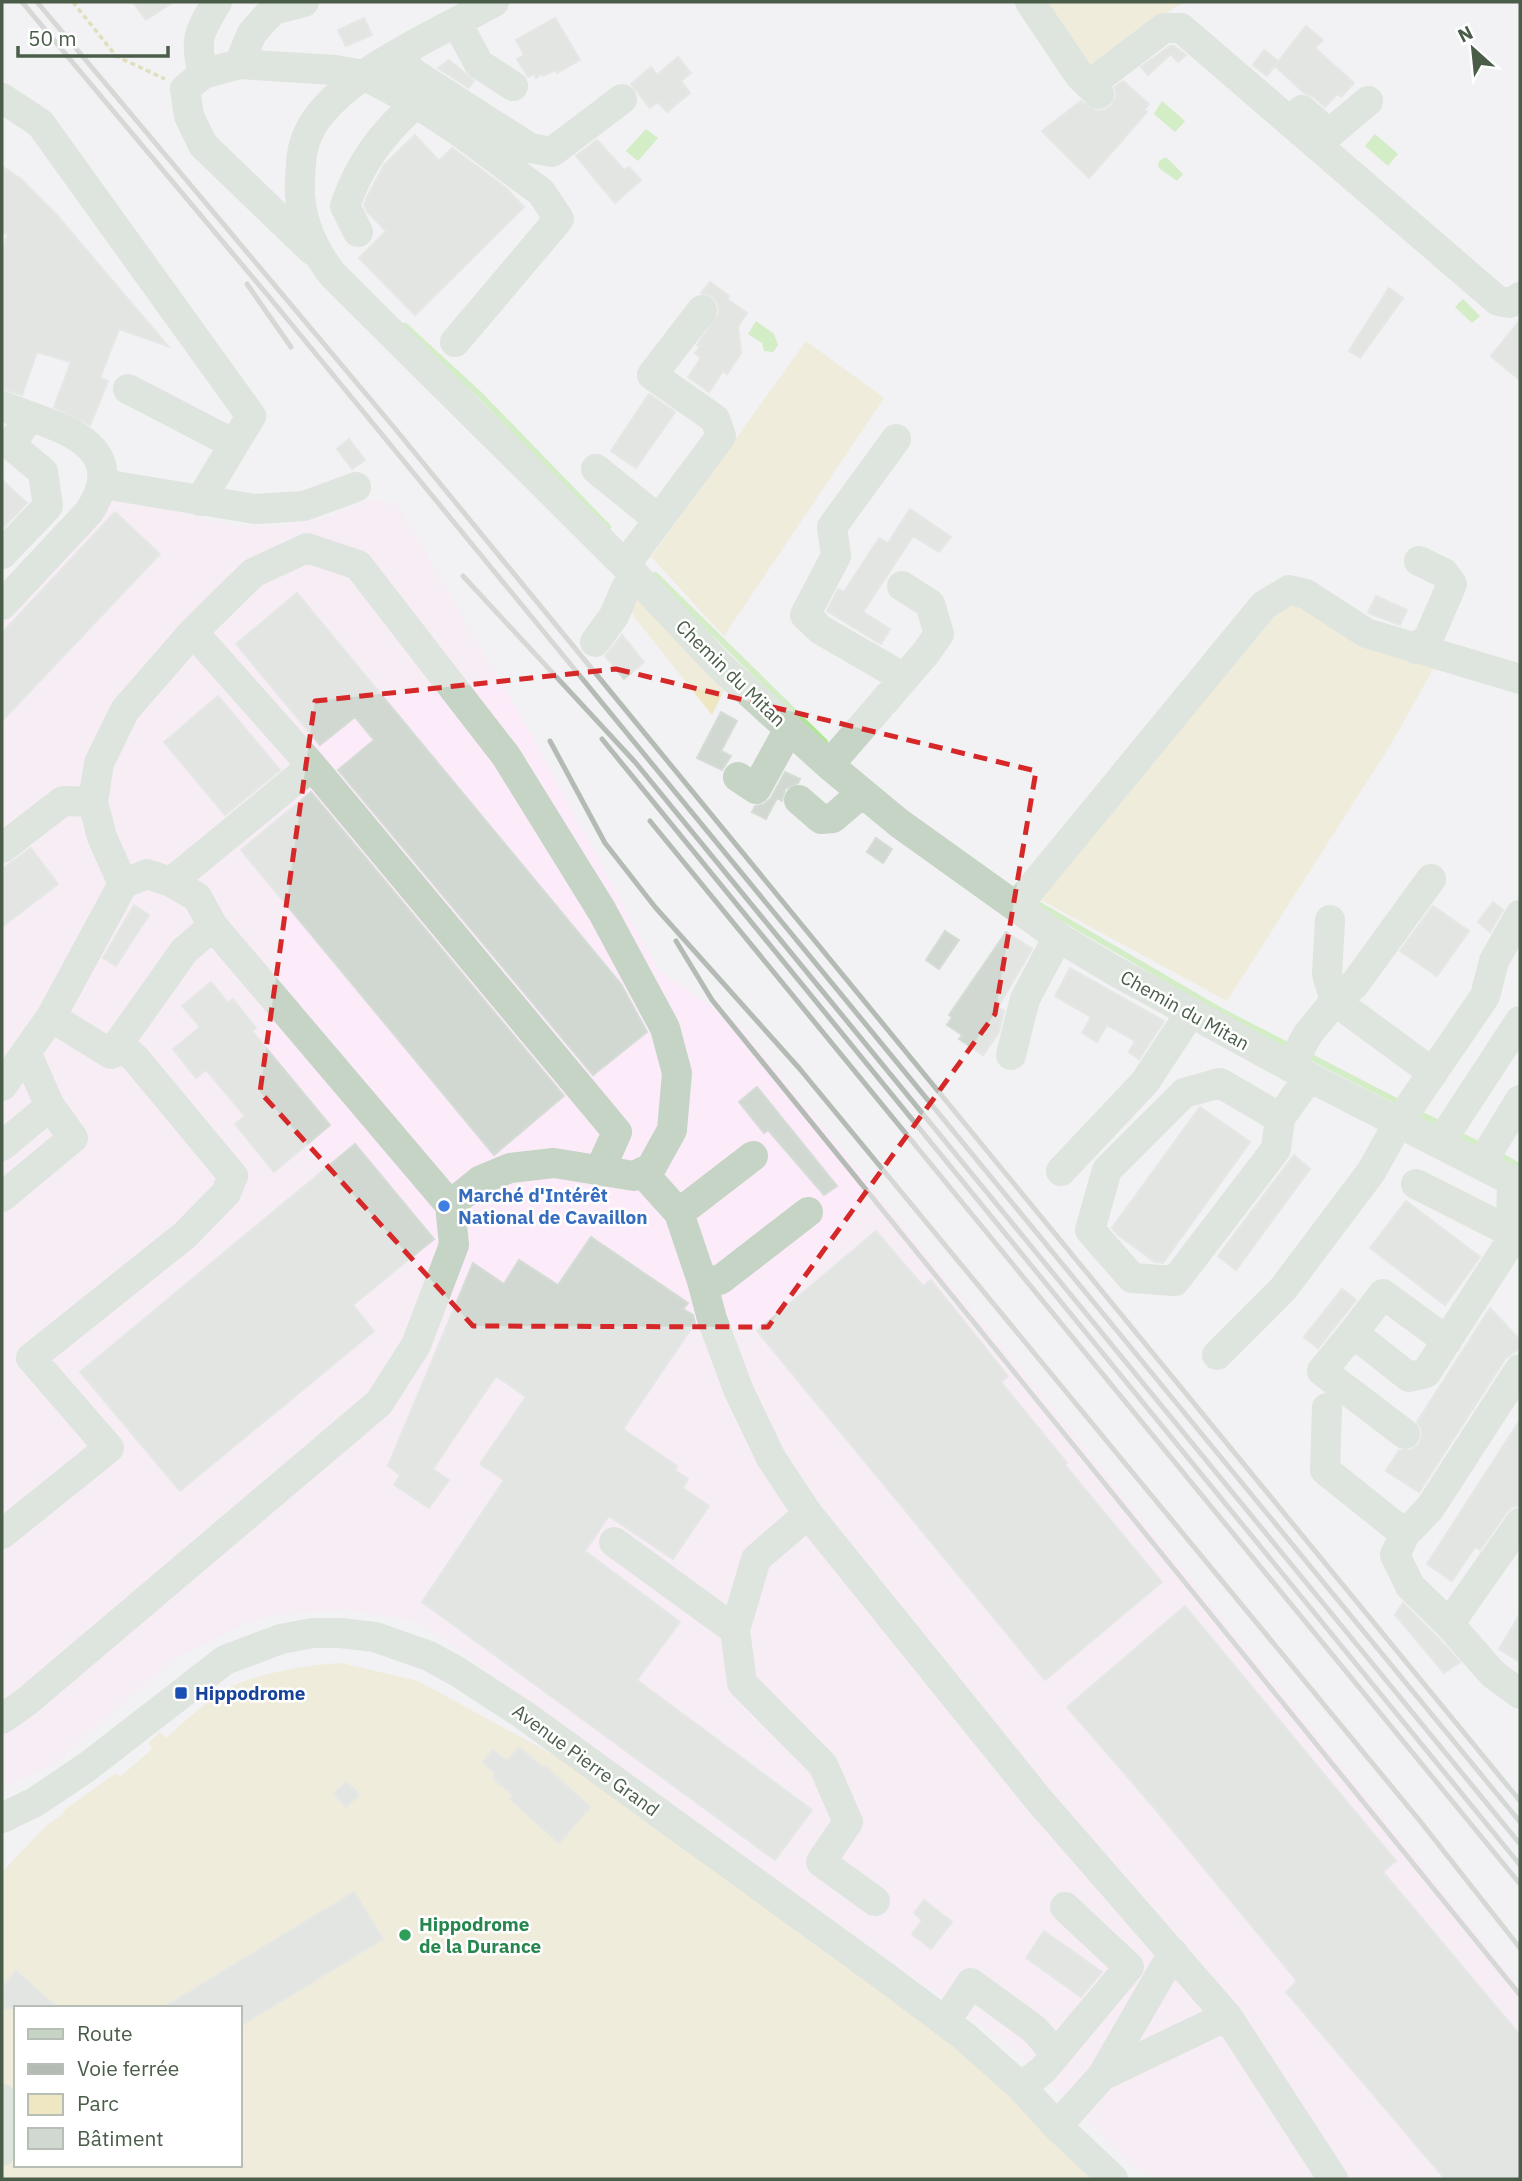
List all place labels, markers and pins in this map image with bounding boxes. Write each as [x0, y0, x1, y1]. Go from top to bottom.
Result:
place label: Marché d'Intérêt National de Cavaillon [458, 1183, 648, 1229]
marker: Marché d'Intérêt National de Cavaillon [436, 1198, 452, 1214]
place label: Hippodrome [195, 1681, 306, 1705]
marker: Hippodrome [173, 1685, 189, 1701]
place label: Hippodrome de la Durance [419, 1912, 541, 1958]
marker: Hippodrome de la Durance [397, 1927, 413, 1943]

